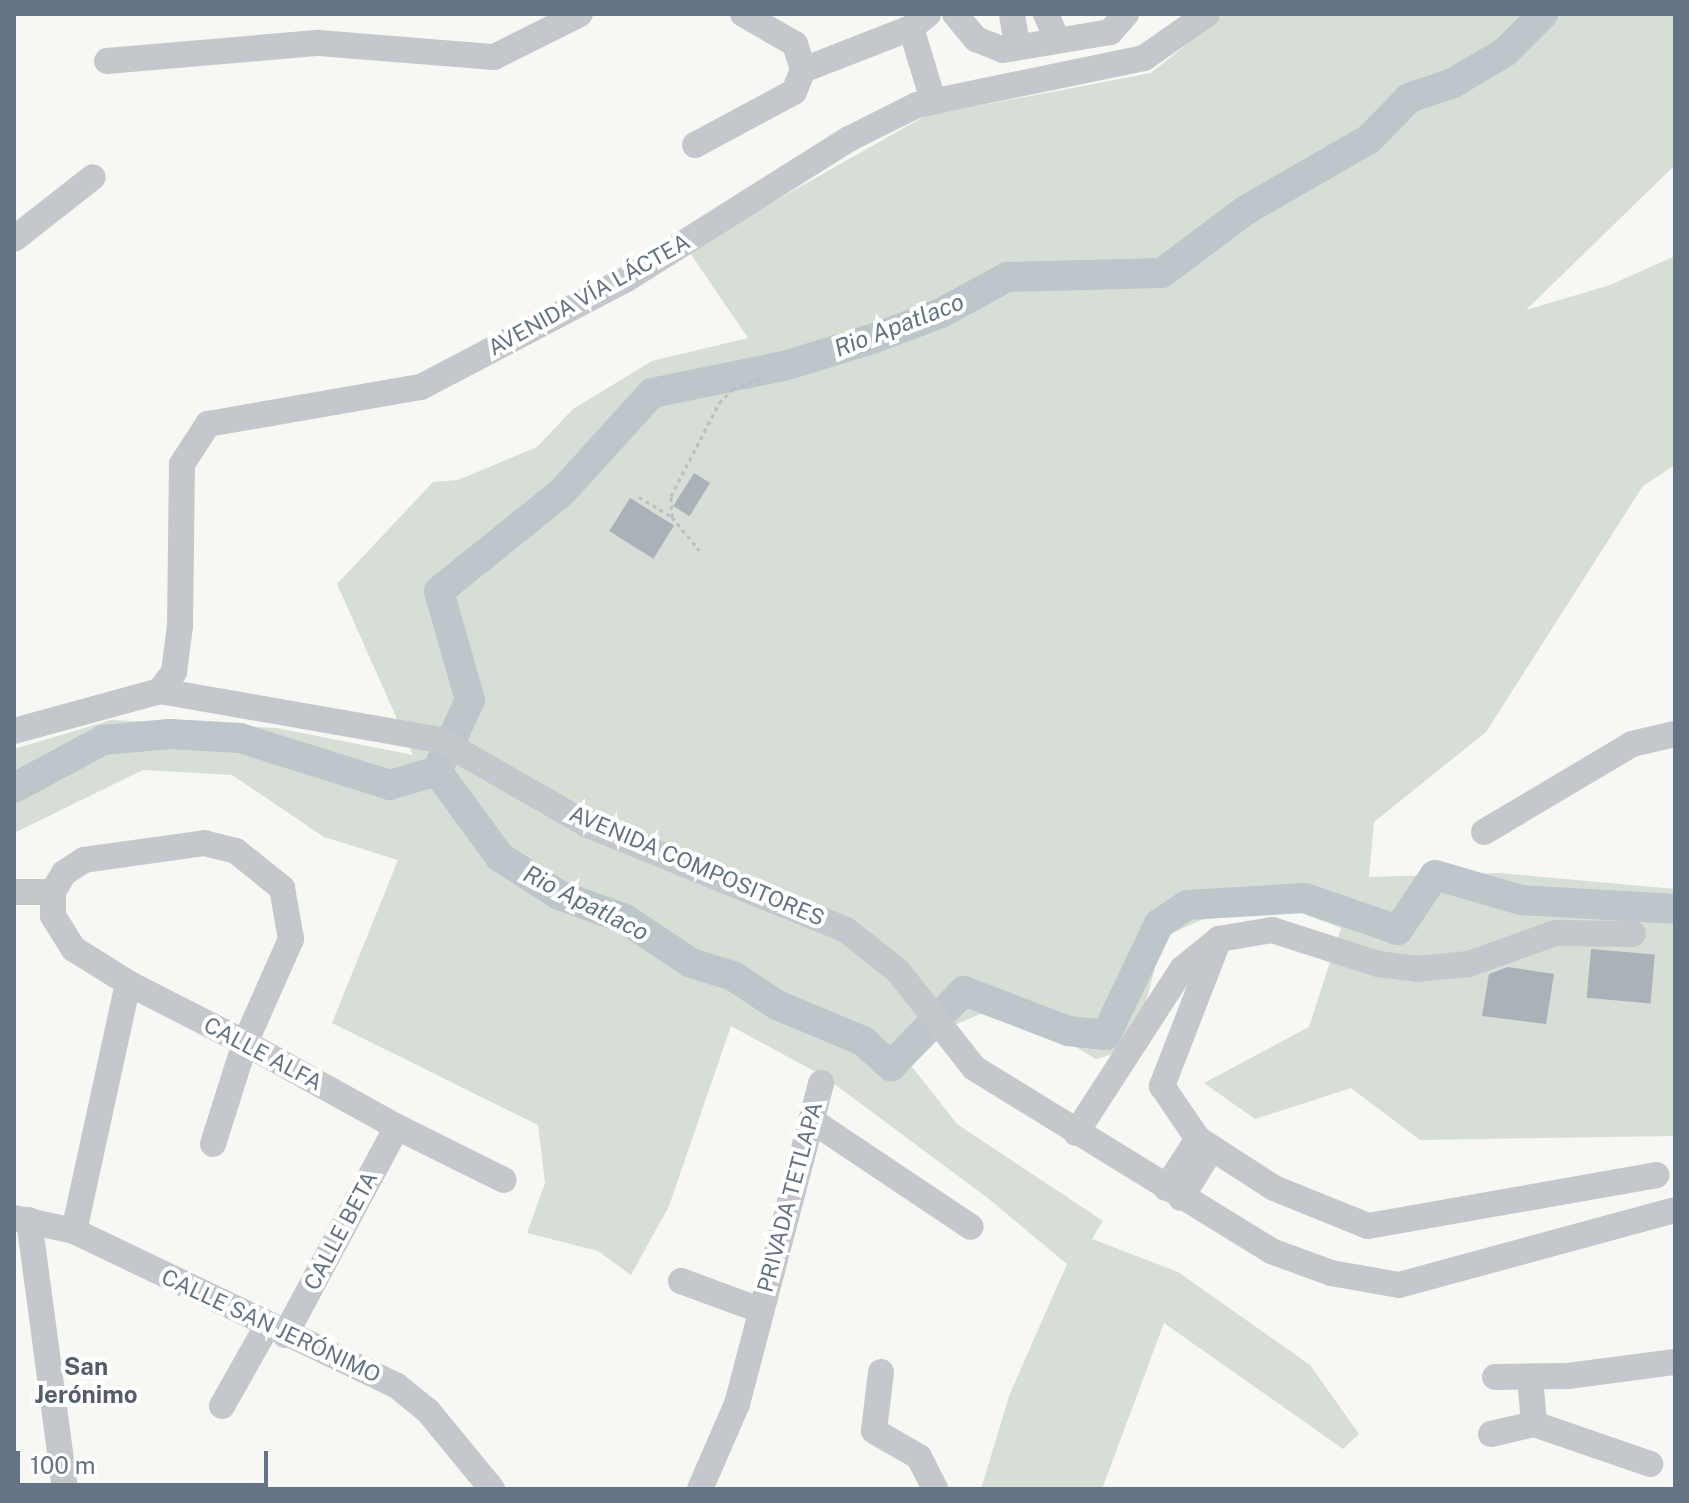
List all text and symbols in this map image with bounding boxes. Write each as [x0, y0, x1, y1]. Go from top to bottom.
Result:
street label: AVENIDA VÍA LÁCTEA [483, 228, 695, 362]
water label: Rio Apatlaco [830, 287, 968, 363]
street label: AVENIDA COMPOSITORES [566, 800, 828, 932]
water label: Rio Apatlaco [519, 859, 653, 947]
street label: CALLE ALFA [199, 1012, 327, 1096]
street label: PRIVADA TETLAPA [752, 1099, 828, 1295]
street label: CALLE BETA [299, 1167, 383, 1295]
street label: CALLE SAN JERÓNIMO [157, 1264, 385, 1388]
district label: San Jerónimo [34, 1353, 138, 1409]
scale bar [20, 1435, 272, 1485]
text: 100 m [30, 1451, 96, 1479]

